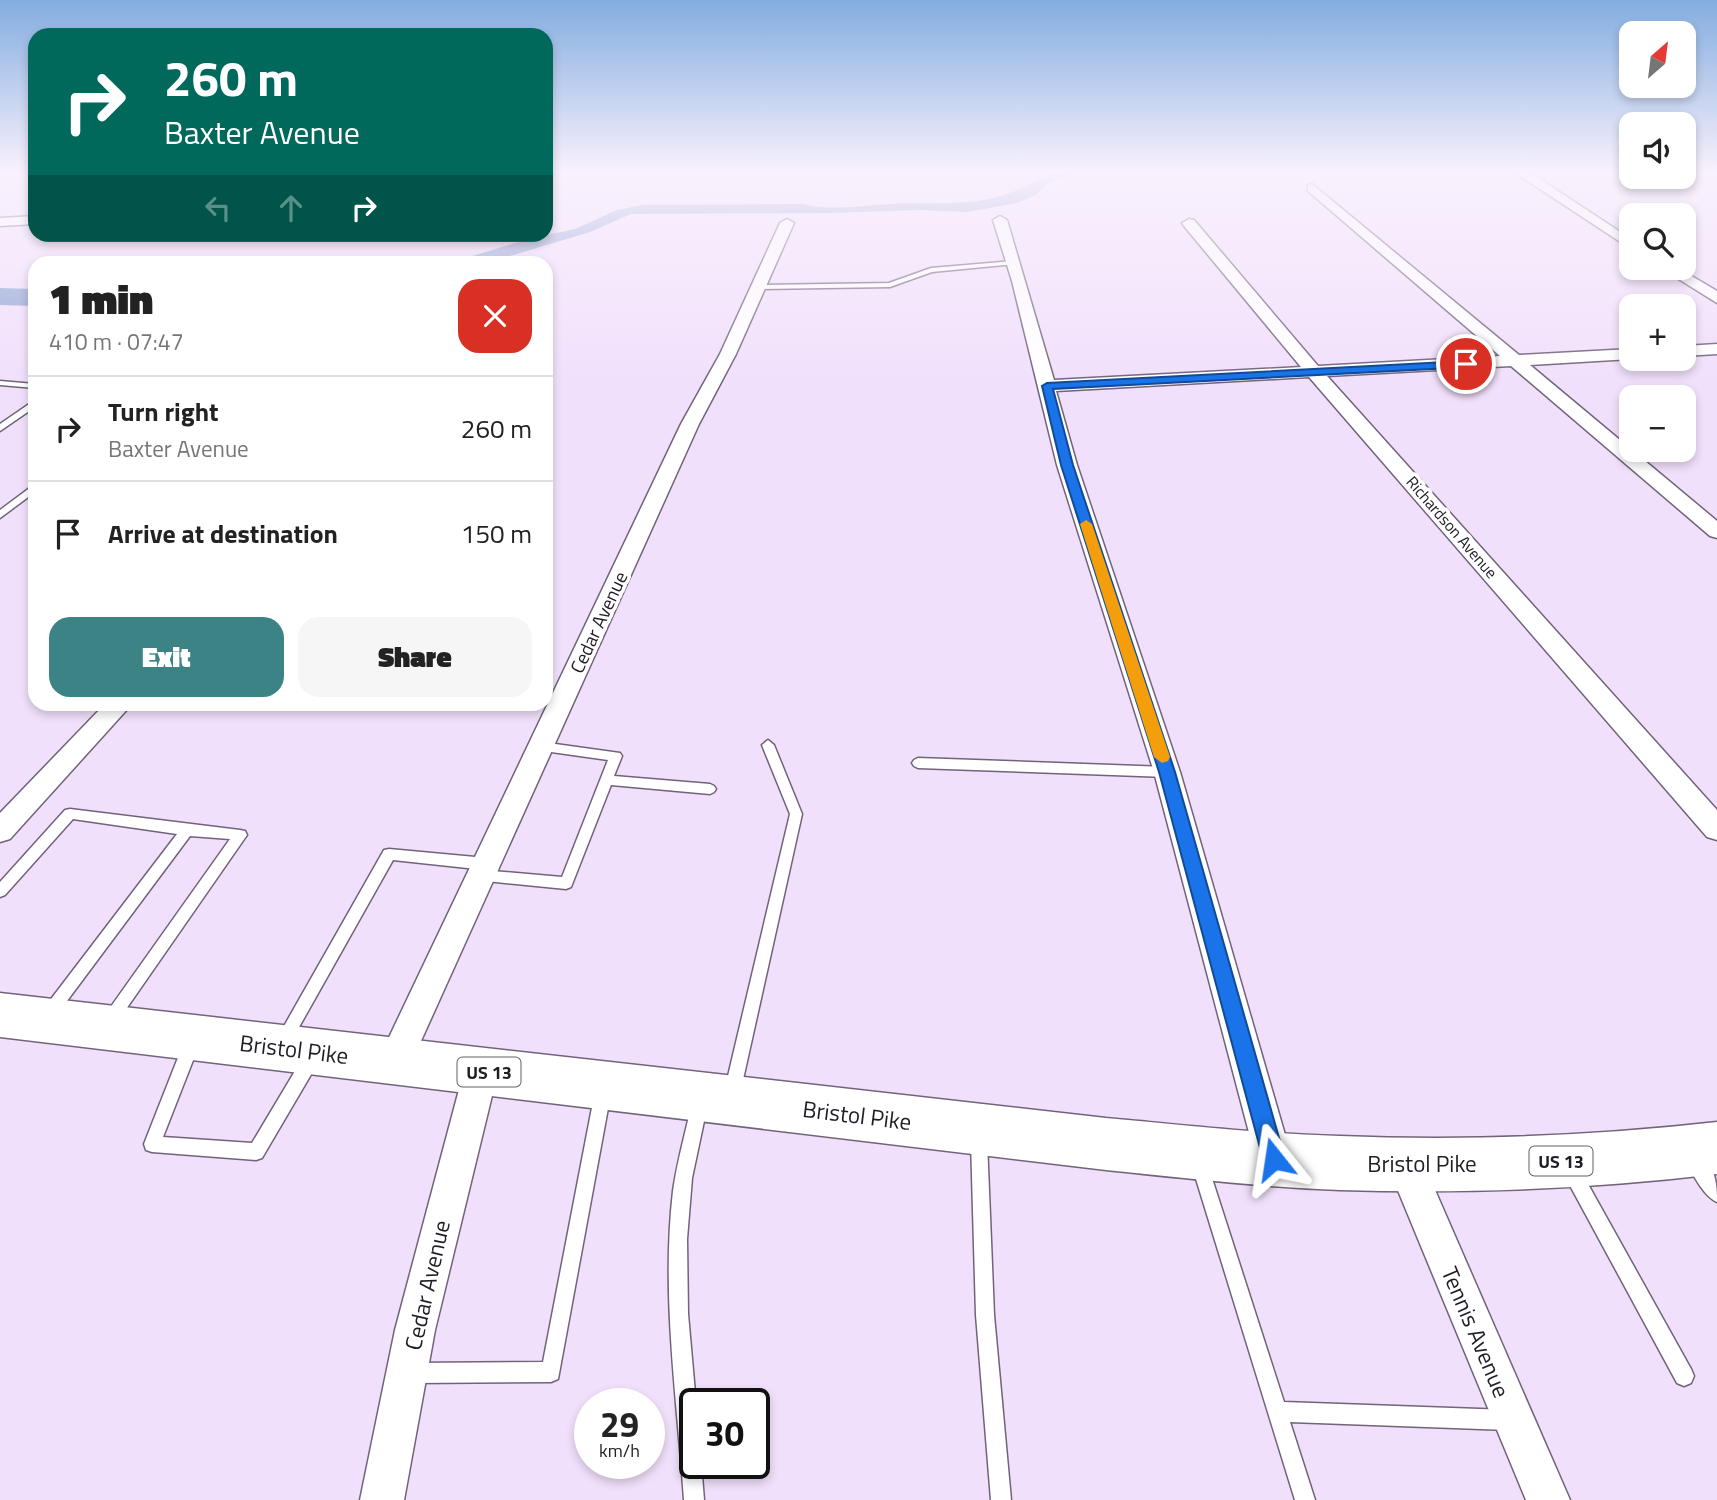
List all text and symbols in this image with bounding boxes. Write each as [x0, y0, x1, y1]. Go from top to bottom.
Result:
north arrow [1619, 21, 1696, 98]
map controls [1619, 21, 1696, 462]
text: 260 m [164, 40, 298, 115]
icon: right [49, 56, 140, 147]
text: Baxter Avenue [164, 108, 360, 156]
button: sound [1619, 112, 1696, 189]
icon: left [199, 189, 237, 227]
icon: ahead [272, 189, 310, 227]
icon: right [345, 189, 383, 227]
button: search [1619, 203, 1696, 280]
text: 1 min [49, 266, 153, 330]
button: close [458, 279, 532, 353]
button: + [1619, 294, 1696, 371]
text: 410 m · 07:47 [49, 324, 184, 359]
pin [1436, 334, 1496, 394]
icon: arrive [1447, 345, 1485, 383]
button: − [1619, 385, 1696, 462]
text: Turn right [108, 392, 219, 431]
text: 260 m [461, 409, 532, 448]
icon: right [49, 410, 87, 448]
text: Baxter Avenue [108, 431, 249, 466]
street label: Richardson Avenue [1401, 471, 1503, 583]
text: Arrive at destination [108, 514, 338, 553]
text: 150 m [461, 514, 532, 553]
icon: arrive [49, 515, 87, 553]
street label: Cedar Avenue [562, 566, 634, 678]
button: Exit [49, 617, 284, 697]
button: Share [298, 617, 532, 697]
street label: Bristol Pike [238, 1025, 350, 1073]
road number: US 13 [458, 1058, 520, 1086]
street label: Bristol Pike [801, 1091, 913, 1139]
position arrow [1237, 1122, 1311, 1196]
street label: Bristol Pike [1367, 1146, 1477, 1181]
road number: US 13 [1530, 1146, 1592, 1176]
street label: Cedar Avenue [395, 1216, 459, 1354]
street label: Tennis Avenue [1433, 1261, 1519, 1403]
speed limit sign: 30 [679, 1388, 770, 1479]
text: 29 [600, 1397, 639, 1451]
text: km/h [599, 1437, 640, 1464]

